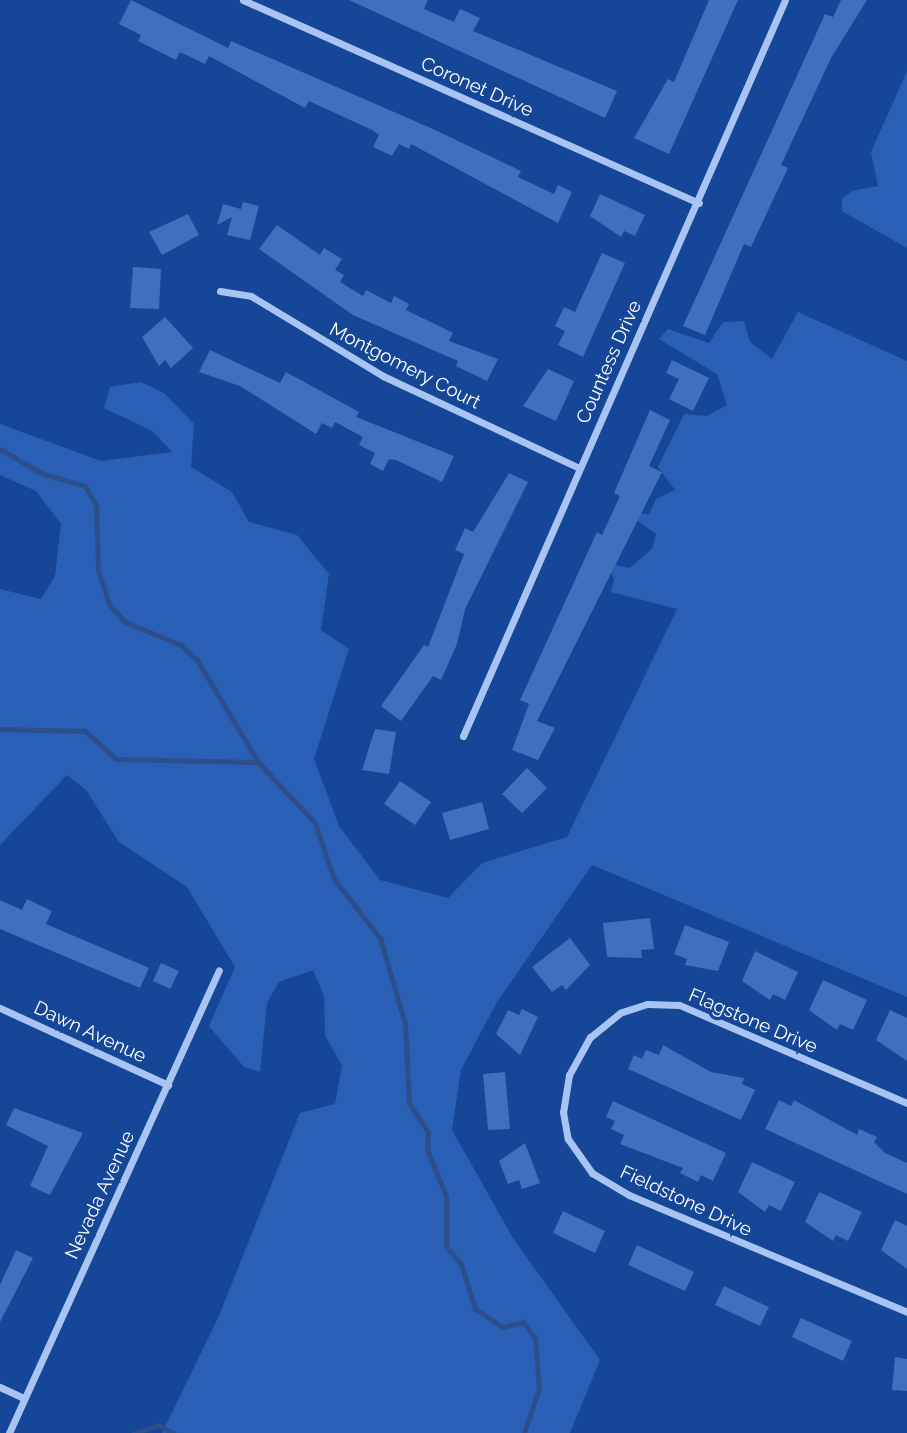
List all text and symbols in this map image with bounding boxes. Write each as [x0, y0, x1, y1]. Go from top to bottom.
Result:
street label: Coronet Drive [417, 52, 537, 122]
street label: Countess Drive [572, 297, 646, 427]
street label: Montgomery Court [325, 318, 485, 414]
street label: Flagstone Drive [685, 984, 821, 1058]
street label: Dawn Avenue [30, 996, 150, 1068]
street label: Nevada Avenue [60, 1127, 140, 1263]
street label: Fieldstone Drive [617, 1161, 755, 1241]

